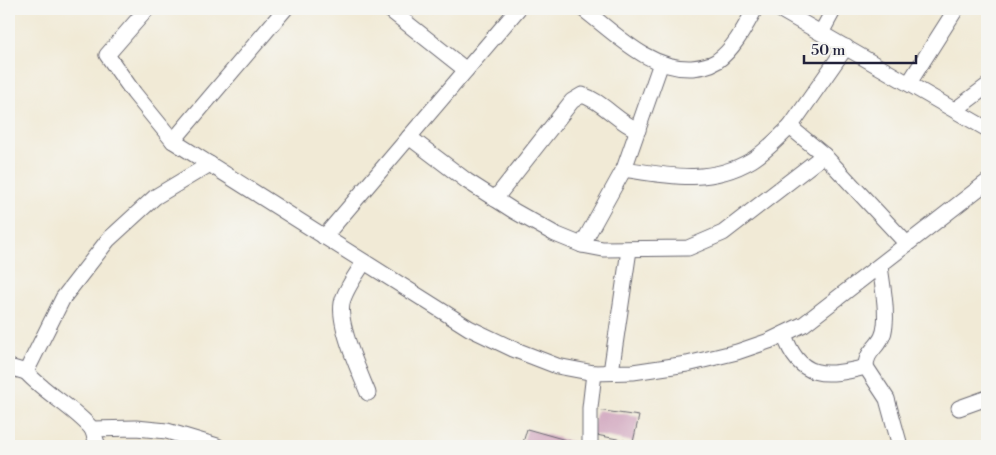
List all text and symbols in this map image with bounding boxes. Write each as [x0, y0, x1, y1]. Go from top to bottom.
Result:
scale bar [804, 32, 916, 64]
text: 50 m [811, 41, 845, 60]

